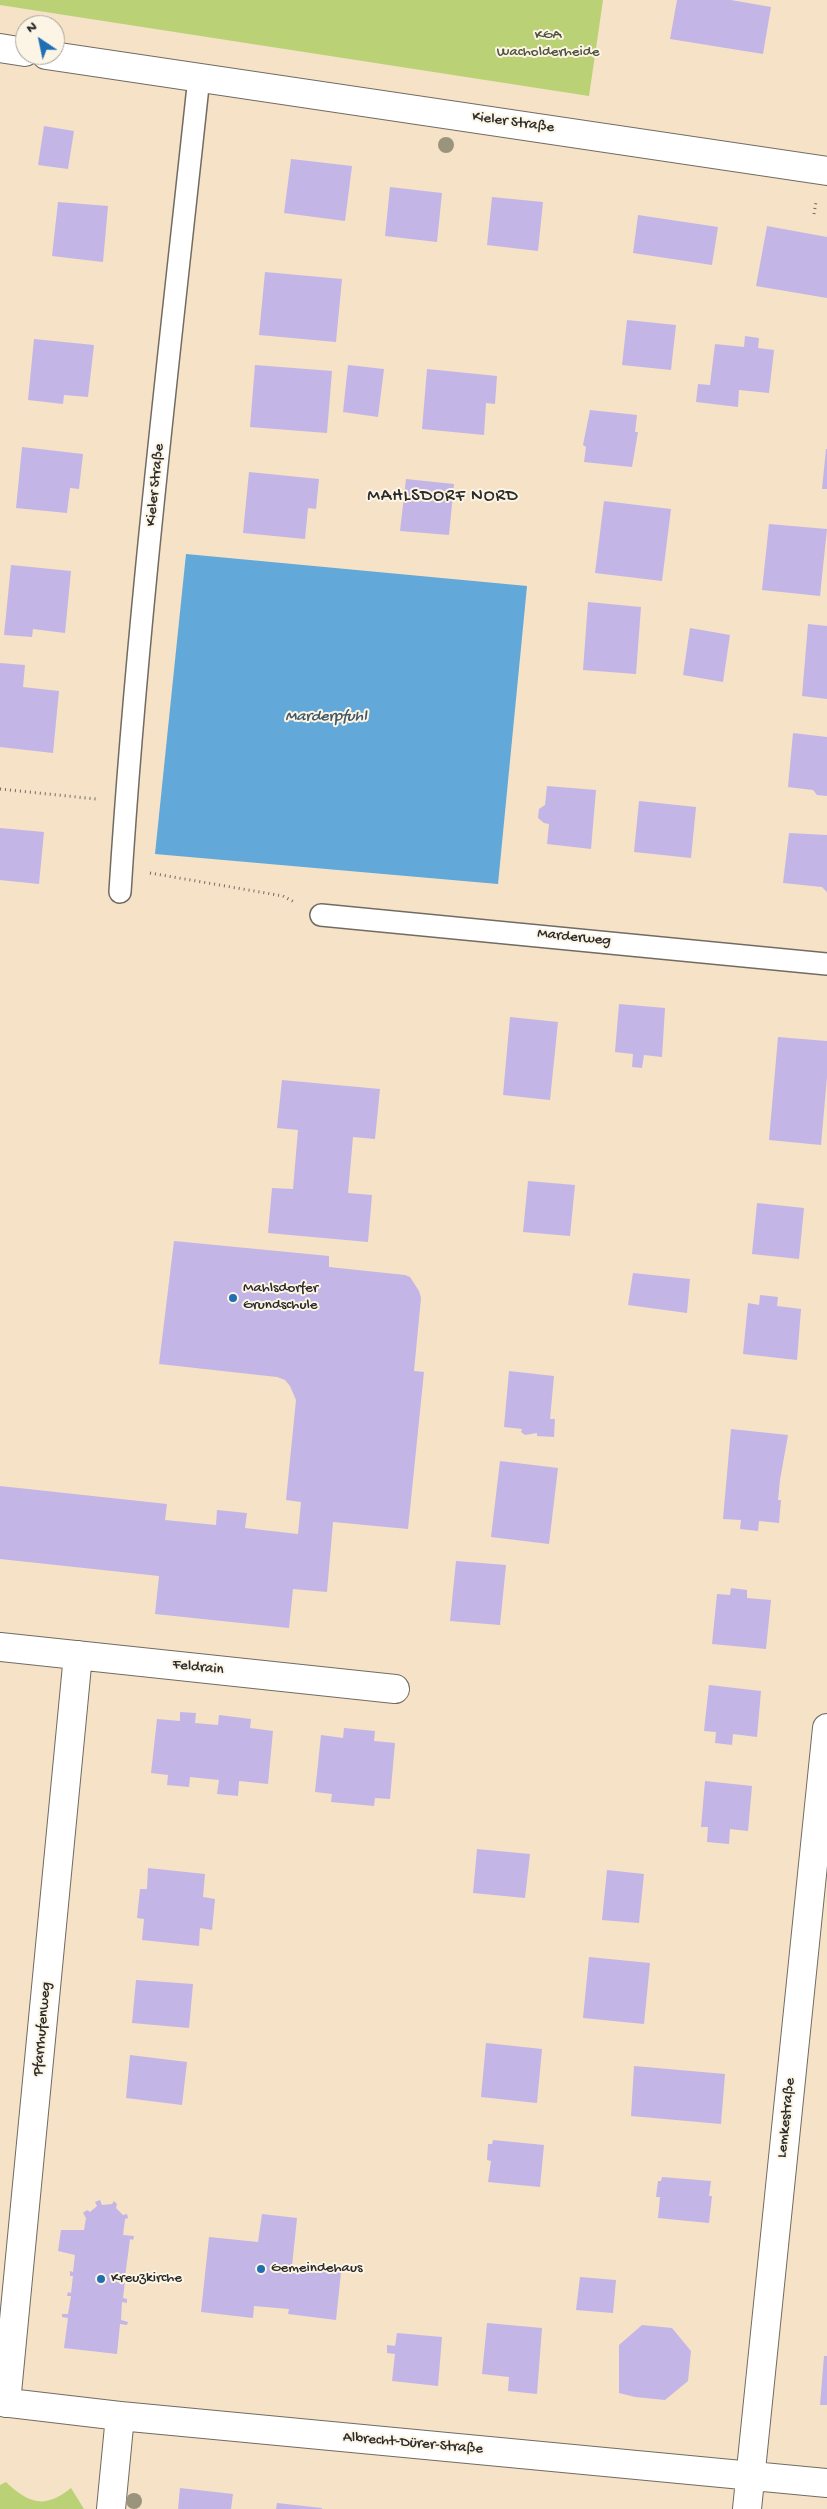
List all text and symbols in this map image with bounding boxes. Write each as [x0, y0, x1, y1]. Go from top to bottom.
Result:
north arrow [15, 15, 65, 65]
text: N [23, 18, 40, 38]
park label: KGA Wacholderheide [497, 27, 599, 62]
street label: Kieler Straße [471, 108, 555, 138]
street label: Kieler Straße [143, 443, 169, 527]
district label: MAHLSDORF NORD [365, 486, 521, 508]
water label: Marderpfuhl [285, 708, 367, 728]
street label: Marderweg [536, 925, 612, 951]
place label: Mahlsdorfer Grundschule [243, 1280, 318, 1315]
marker: Mahlsdorfer Grundschule [227, 1292, 239, 1304]
street label: Feldrain [171, 1656, 225, 1680]
street label: Pfarrhufenweg [30, 1981, 56, 2077]
street label: Lemkestraße [774, 2077, 800, 2159]
place label: Gemeindehaus [271, 2260, 362, 2278]
marker: Gemeindehaus [255, 2263, 267, 2275]
place label: Kreuzkirche [111, 2270, 182, 2288]
marker: Kreuzkirche [95, 2273, 107, 2285]
street label: Albrecht-Dürer-Straße [342, 2429, 484, 2459]

